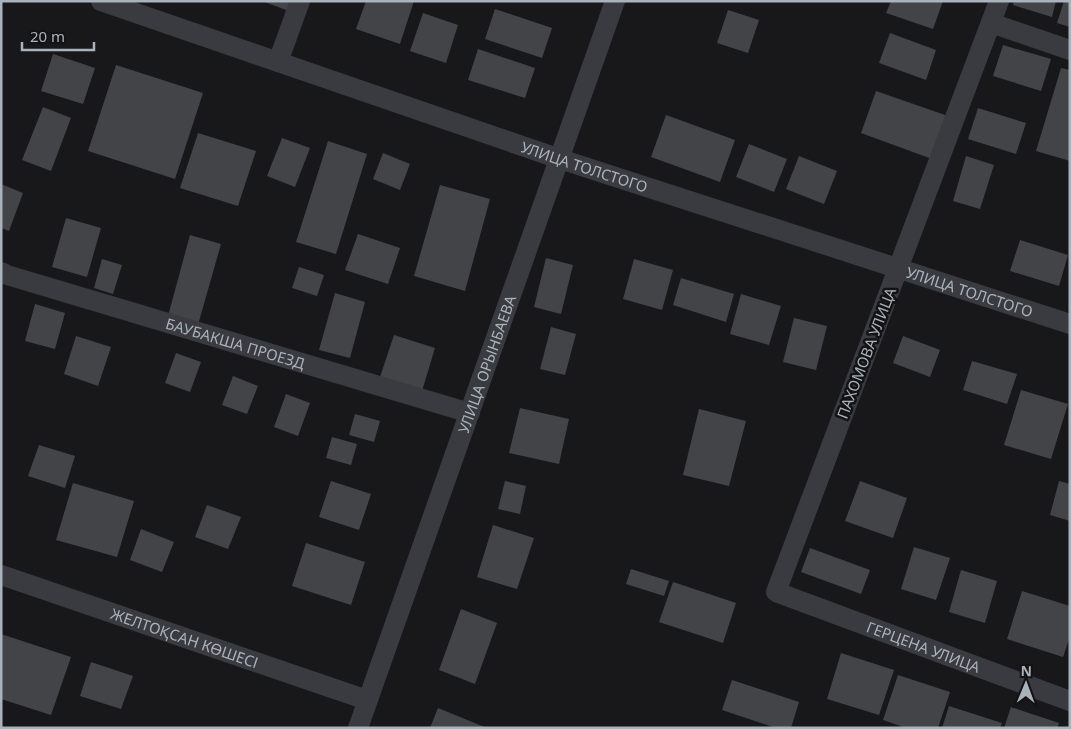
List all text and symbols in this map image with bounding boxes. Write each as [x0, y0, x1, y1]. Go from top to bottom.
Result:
scale bar [22, 20, 95, 52]
text: 20 m [30, 26, 65, 46]
street label: УЛИЦА ТОЛСТОГО [519, 136, 650, 197]
street label: УЛИЦА ТОЛСТОГО [904, 262, 1036, 321]
street label: ПАХОМОВА УЛИЦА [832, 284, 900, 422]
street label: УЛИЦА ОРЫНБАЕВА [453, 292, 520, 436]
street label: БАУБАКША ПРОЕЗД [163, 313, 307, 373]
street label: ЖЕЛТОҚСАН КӨШЕСІ [108, 603, 261, 672]
street label: ГЕРЦЕНА УЛИЦА [864, 617, 983, 677]
north arrow [1001, 659, 1051, 709]
text: N [1020, 661, 1032, 680]

